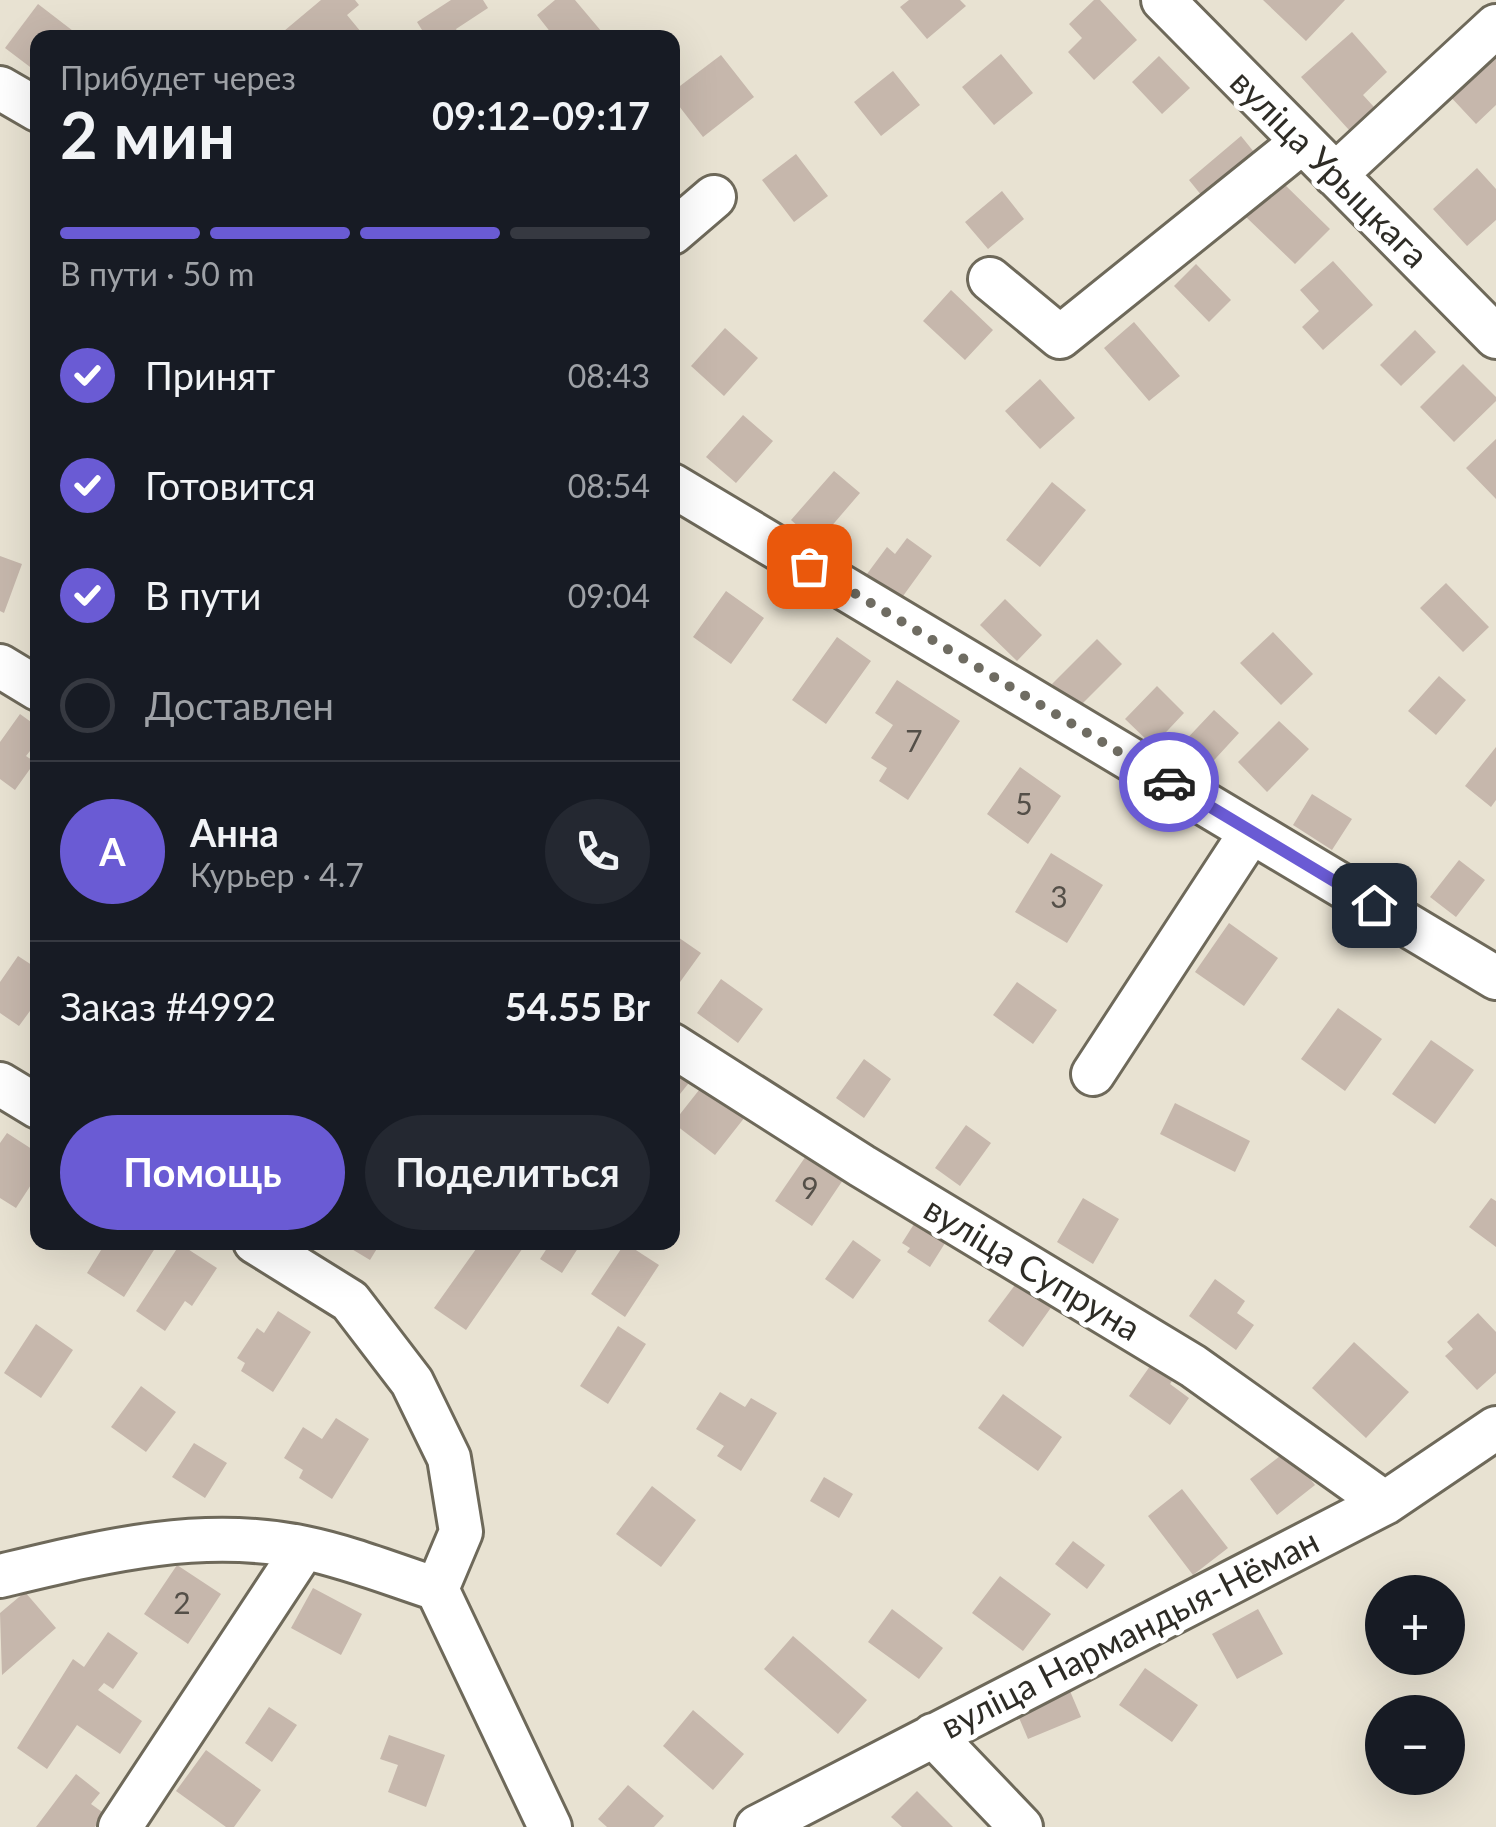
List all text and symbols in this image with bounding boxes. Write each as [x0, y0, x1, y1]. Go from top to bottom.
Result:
text: Прибудет через [60, 58, 296, 97]
street label: вуліца Урыцкага [1223, 60, 1438, 275]
text: 09:12–09:17 [432, 92, 650, 138]
text: 2 мин [60, 95, 235, 173]
text: В пути · 50 m [60, 254, 254, 293]
icon: check [60, 348, 115, 403]
text: Принят [145, 352, 275, 398]
text: 08:43 [568, 356, 650, 395]
icon: check [60, 458, 115, 513]
text: Готовится [145, 462, 316, 508]
text: 08:54 [568, 466, 650, 505]
pin [767, 524, 852, 609]
icon: bag [782, 539, 837, 594]
icon: check [60, 568, 115, 623]
text: В пути [145, 572, 261, 618]
text: 09:04 [568, 576, 650, 615]
text: Доставлен [145, 682, 334, 728]
house number: 7 [905, 722, 923, 758]
courier [1119, 732, 1219, 832]
icon: car [1142, 755, 1197, 810]
house number: 5 [1015, 785, 1033, 821]
button: phone [545, 799, 650, 904]
text: Анна [190, 809, 279, 855]
text: А [99, 828, 126, 874]
text: Курьер · 4.7 [190, 855, 364, 894]
pin [1332, 863, 1417, 948]
house number: 3 [1050, 878, 1068, 914]
icon: home [1347, 878, 1402, 933]
text: Заказ #4992 [60, 983, 276, 1029]
text: 54.55 Br [505, 983, 650, 1029]
button: Помощь [60, 1115, 345, 1230]
button: Поделиться [365, 1115, 650, 1230]
house number: 9 [801, 1169, 819, 1205]
street label: вуліца Супруна [917, 1186, 1149, 1348]
street label: вуліца Нармандыя-Нёман [933, 1519, 1325, 1746]
map controls [1365, 1575, 1465, 1795]
button: + [1365, 1575, 1465, 1675]
house number: 2 [173, 1584, 191, 1620]
button: − [1365, 1695, 1465, 1795]

